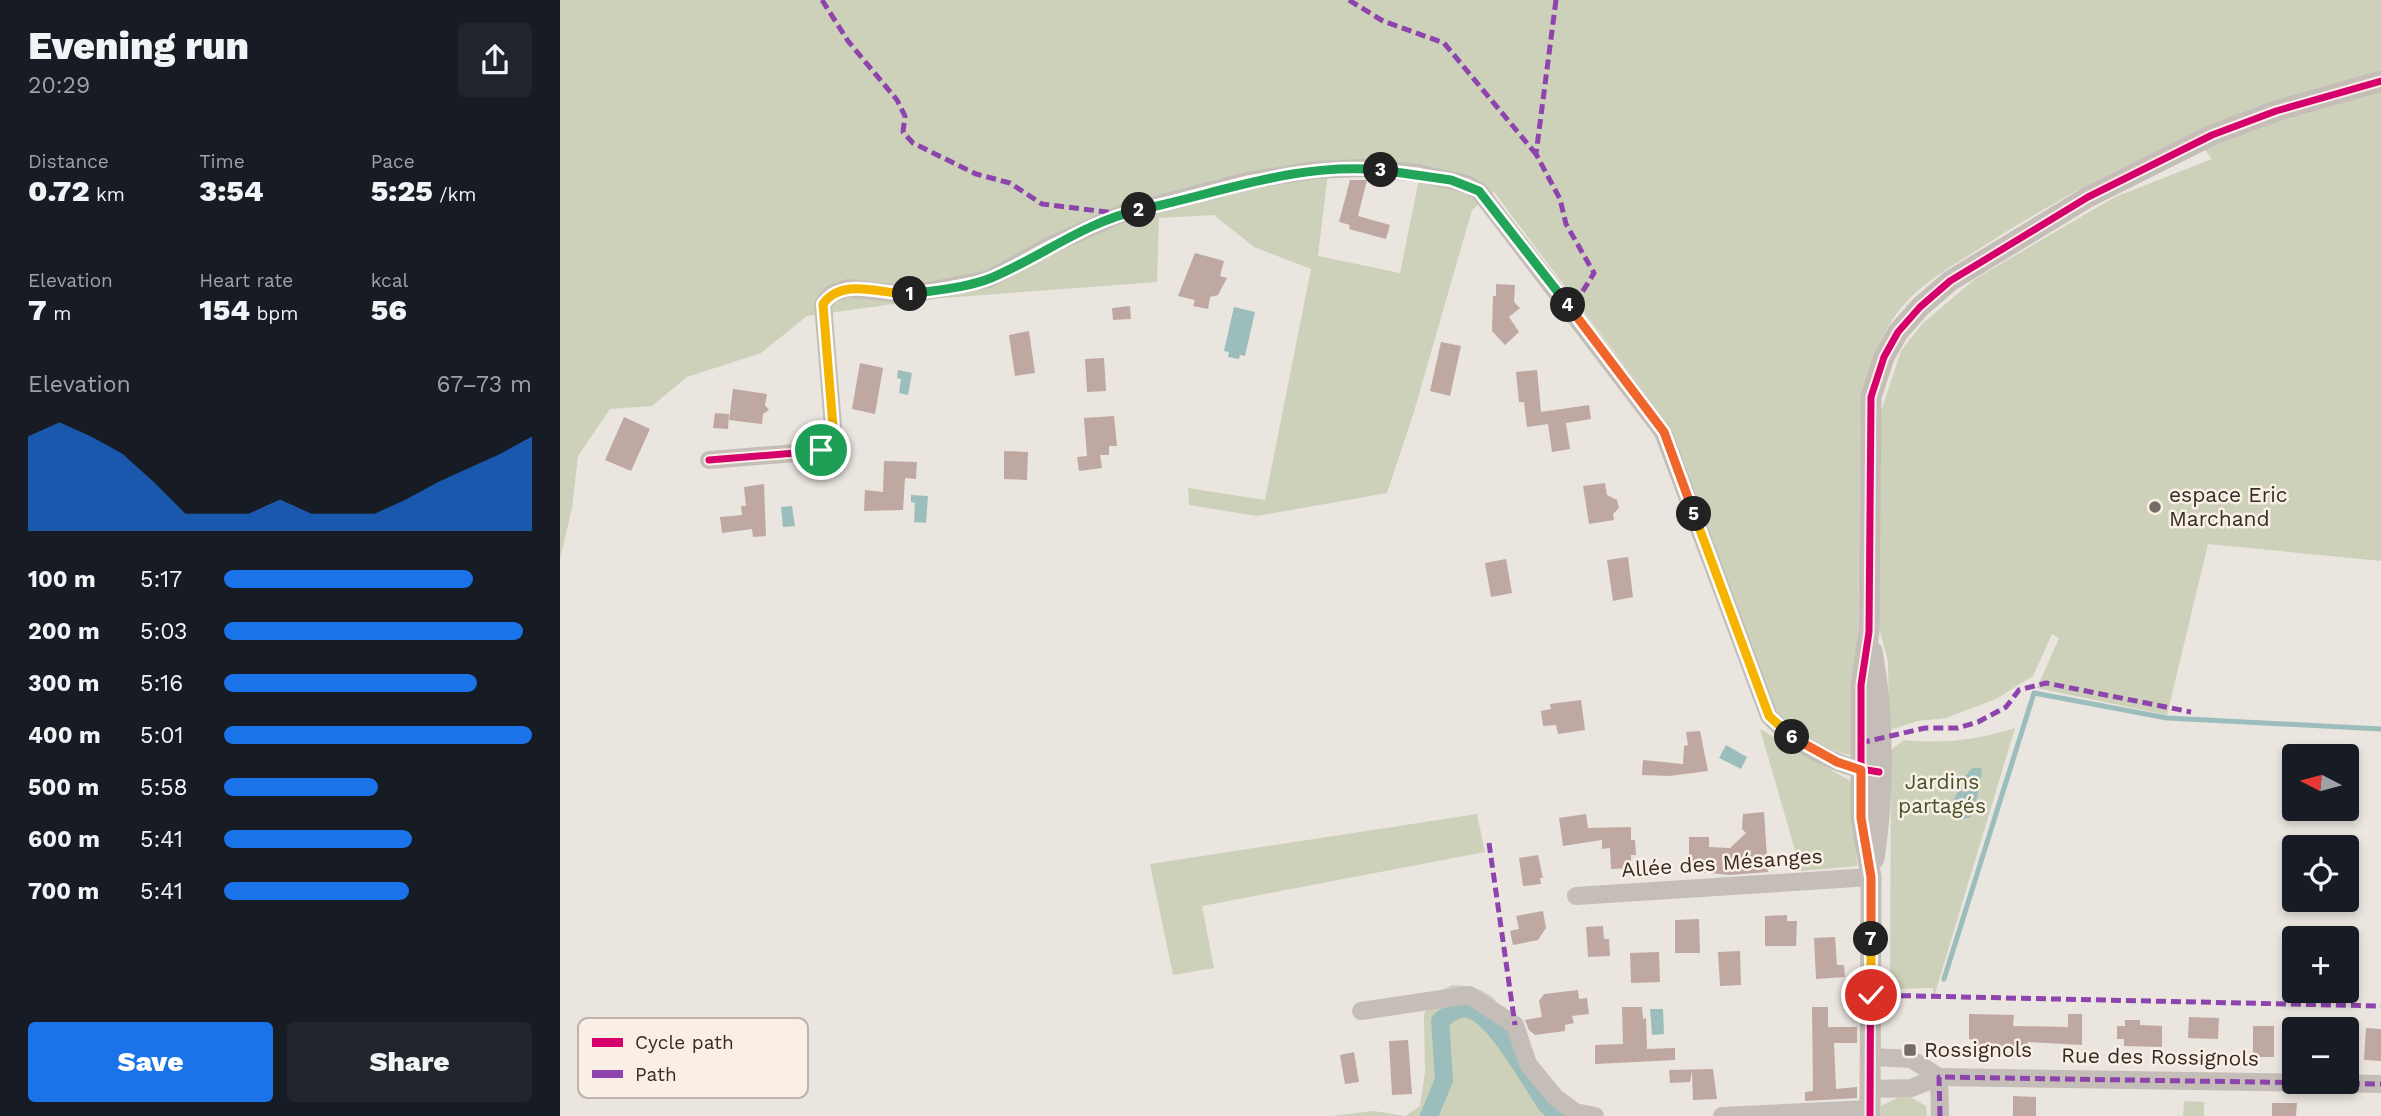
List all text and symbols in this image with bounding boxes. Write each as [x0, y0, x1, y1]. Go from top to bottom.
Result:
button: share [458, 23, 532, 97]
text: Evening run [28, 24, 249, 68]
text: 20:29 [28, 72, 90, 99]
text: Distance [28, 150, 109, 173]
text: Time [199, 150, 245, 173]
text: Pace [371, 150, 415, 173]
pin: 3 [1364, 152, 1398, 188]
text: 3 [1375, 158, 1386, 181]
text: 0.72 [28, 173, 90, 208]
text: 3:54 [199, 173, 264, 208]
text: 5:25 [371, 173, 433, 208]
text: km [90, 183, 125, 206]
text: /km [433, 183, 476, 206]
pin: 2 [1122, 192, 1156, 228]
text: 2 [1133, 198, 1144, 221]
text: Elevation [28, 269, 113, 292]
text: Heart rate [199, 269, 293, 292]
text: kcal [371, 269, 408, 292]
pin: 1 [892, 276, 928, 312]
text: 1 [905, 282, 914, 305]
pin: 4 [1550, 288, 1586, 322]
text: 7 [28, 292, 47, 327]
text: 154 [199, 292, 250, 327]
text: 56 [371, 292, 407, 327]
text: 4 [1561, 293, 1574, 316]
text: m [47, 302, 71, 325]
text: bpm [250, 302, 298, 325]
text: Elevation [28, 371, 131, 398]
text: 67–73 m [437, 371, 532, 398]
pin [791, 420, 851, 480]
icon: arrive [802, 431, 840, 469]
place label: espace Eric Marchand [2169, 482, 2288, 531]
pin: 5 [1676, 496, 1712, 532]
marker: espace Eric Marchand [2147, 499, 2163, 515]
text: 5 [1688, 502, 1699, 525]
text: 100 m [28, 566, 96, 593]
text: 5:17 [140, 566, 182, 593]
text: 200 m [28, 618, 100, 645]
text: 5:03 [140, 618, 187, 645]
text: 300 m [28, 670, 99, 697]
text: 5:16 [140, 670, 183, 697]
pin: 6 [1774, 720, 1810, 754]
text: 400 m [28, 722, 101, 749]
text: 5:01 [140, 722, 183, 749]
text: 6 [1786, 725, 1797, 748]
north arrow [2282, 744, 2359, 821]
map controls [2282, 744, 2359, 1094]
park label: Jardins partagés [1898, 769, 1986, 818]
text: 500 m [28, 774, 99, 801]
text: 5:58 [140, 774, 188, 801]
text: 600 m [28, 826, 100, 853]
text: 5:41 [140, 826, 183, 853]
button: locate [2282, 835, 2359, 912]
street label: Allée des Mésanges [1620, 843, 1823, 882]
text: 700 m [28, 878, 99, 905]
text: 5:41 [140, 878, 183, 905]
pin: 7 [1854, 922, 1888, 956]
button: + [2282, 926, 2359, 1003]
text: 7 [1865, 927, 1876, 950]
pin [1841, 965, 1901, 1025]
icon: check [1852, 976, 1890, 1014]
button: − [2282, 1017, 2359, 1094]
legend [578, 1018, 808, 1098]
button: Save [28, 1022, 273, 1102]
button: Share [287, 1022, 532, 1102]
text: Cycle path [635, 1031, 734, 1054]
place label: Rossignols [1924, 1037, 2032, 1062]
marker: Rossignols [1902, 1042, 1918, 1058]
street label: Rue des Rossignols [2061, 1042, 2259, 1071]
text: Path [635, 1063, 677, 1086]

